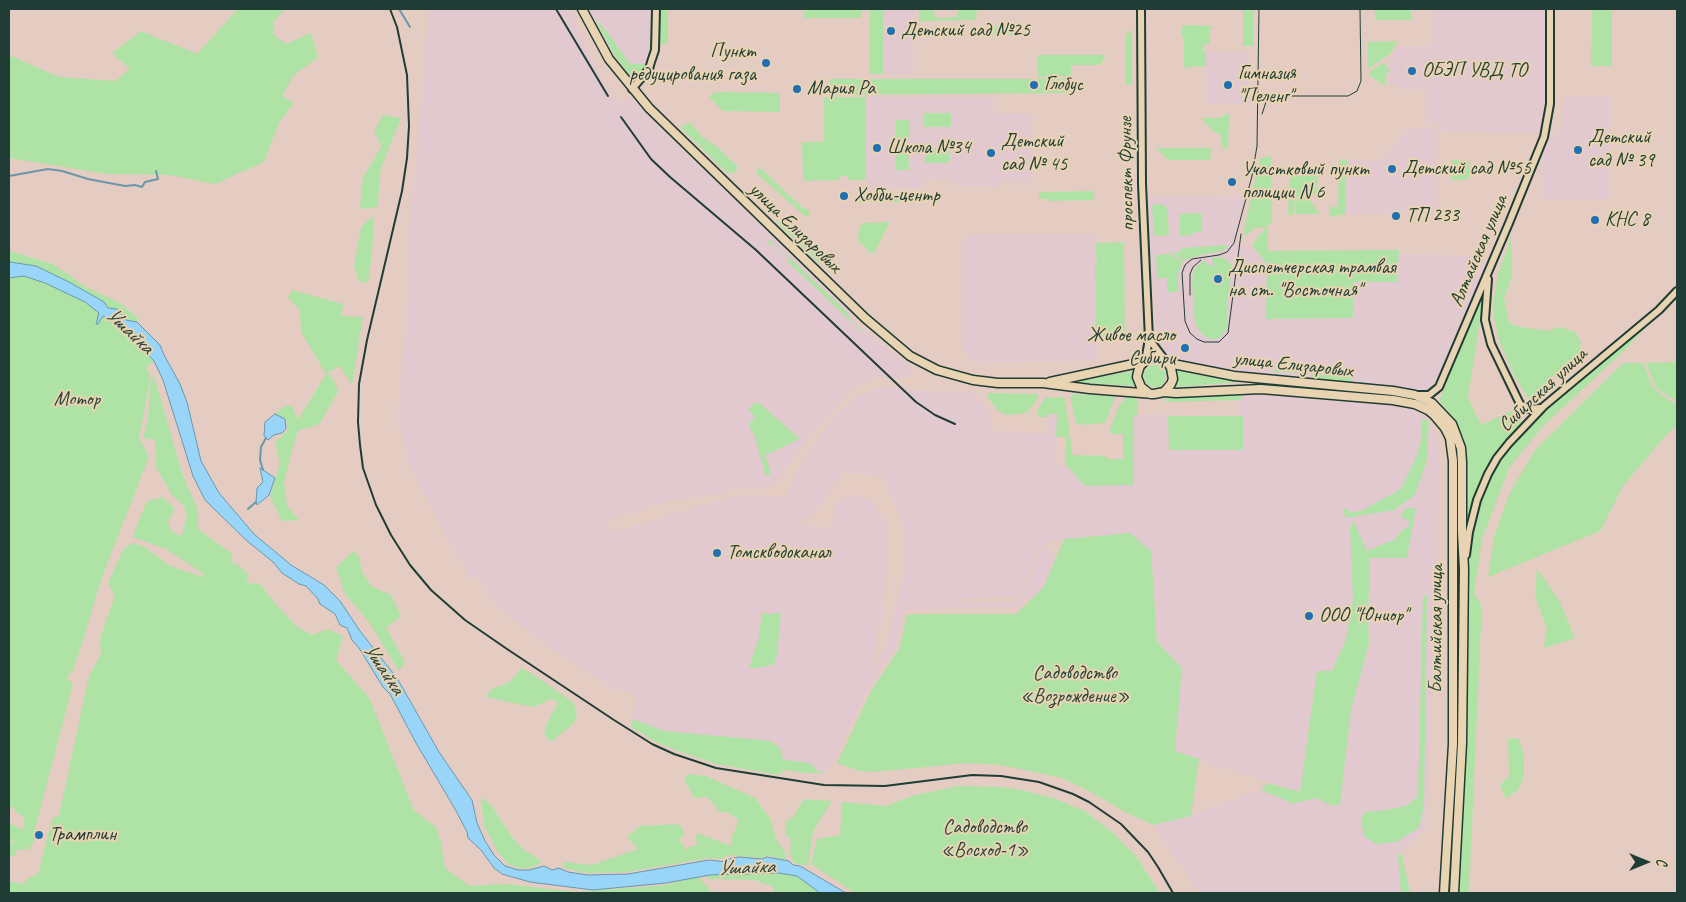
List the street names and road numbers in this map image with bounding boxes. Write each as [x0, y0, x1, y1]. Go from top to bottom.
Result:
street label: проспект Фрунзе [1114, 117, 1140, 231]
street label: улица Елизаровых [744, 178, 846, 278]
street label: Алтайская улица [1445, 192, 1513, 310]
street label: Сибирская улица [1494, 343, 1592, 437]
street label: улица Елизаровых [1232, 347, 1354, 383]
street label: Балтийская улица [1425, 565, 1449, 693]

